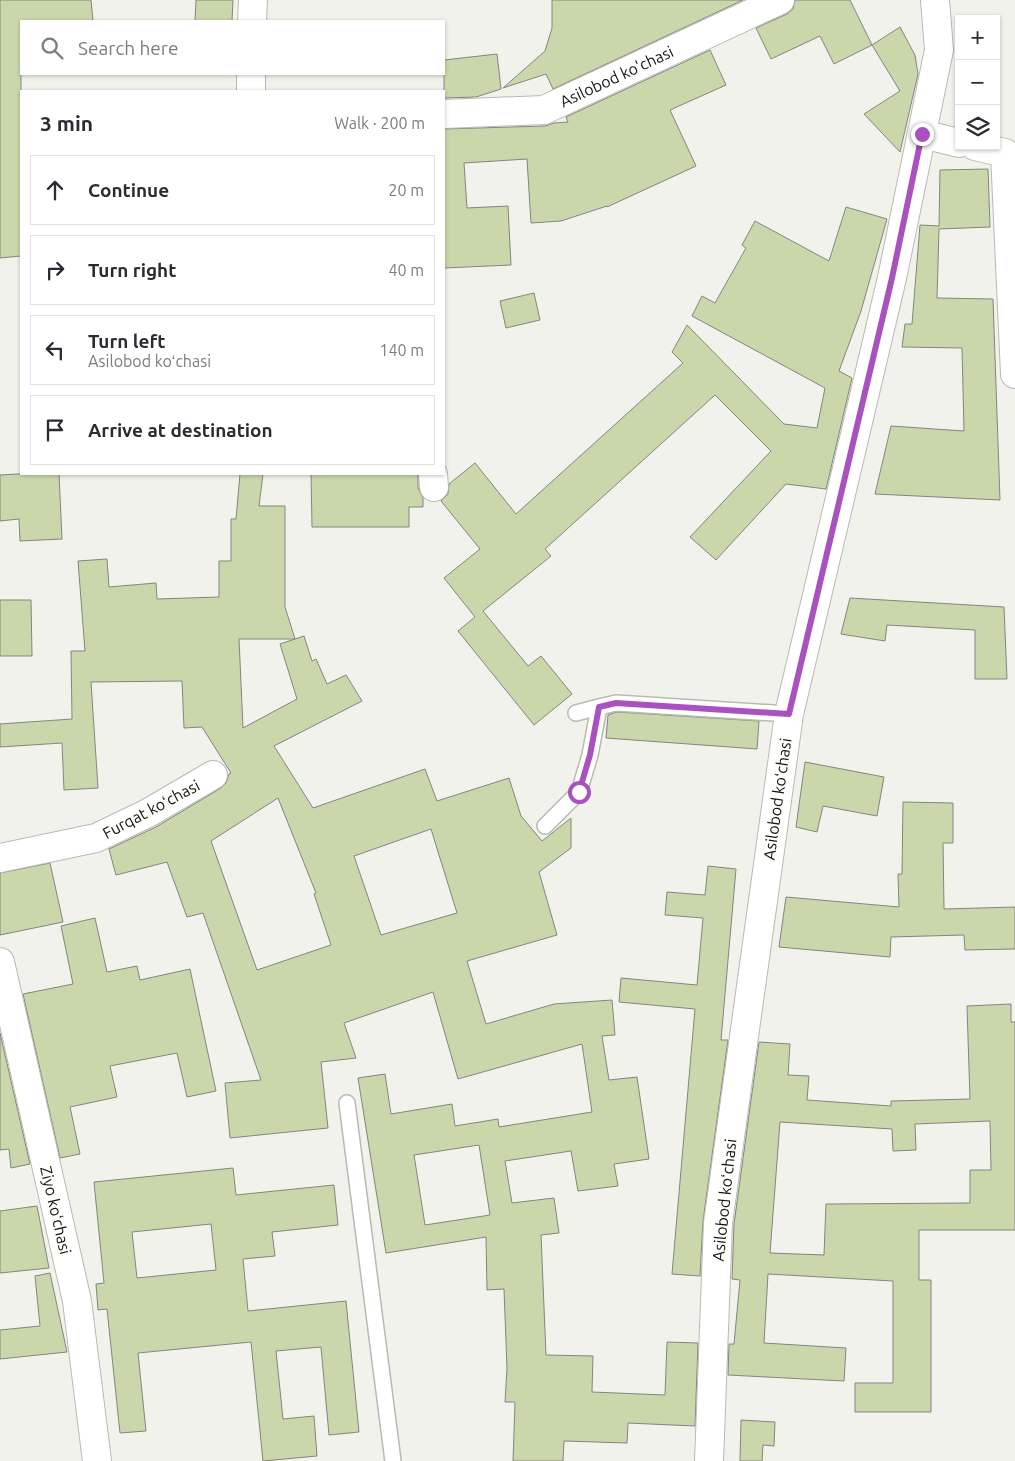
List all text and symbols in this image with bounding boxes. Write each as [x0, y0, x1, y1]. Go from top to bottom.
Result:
map controls [955, 15, 1000, 150]
button: + [955, 15, 1000, 60]
search box [20, 20, 445, 75]
icon: search [38, 34, 66, 62]
text: Search here [78, 37, 178, 59]
street label: Asilobod ko'chasi [557, 42, 676, 110]
button: − [955, 60, 1000, 105]
button: layers [955, 105, 1000, 150]
text: 3 min [40, 111, 93, 135]
text: Walk · 200 m [334, 114, 425, 132]
route end [911, 123, 934, 146]
icon: ahead [41, 176, 69, 204]
text: Continue [88, 179, 169, 201]
text: 20 m [388, 181, 424, 199]
icon: right [41, 256, 69, 284]
text: Turn right [88, 259, 176, 281]
text: 40 m [388, 261, 424, 279]
text: Turn left [88, 330, 166, 352]
icon: left [41, 336, 69, 364]
text: 140 m [379, 341, 424, 359]
text: Asilobod koʻchasi [88, 352, 211, 370]
icon: arrive [41, 416, 69, 444]
text: Arrive at destination [88, 419, 273, 441]
street label: Asilobod koʻchasi [760, 737, 794, 861]
street label: Furqat koʻchasi [99, 776, 203, 842]
route start [568, 781, 591, 804]
street label: Asilobod koʻchasi [709, 1138, 739, 1262]
street label: Ziyo koʻchasi [37, 1164, 75, 1256]

